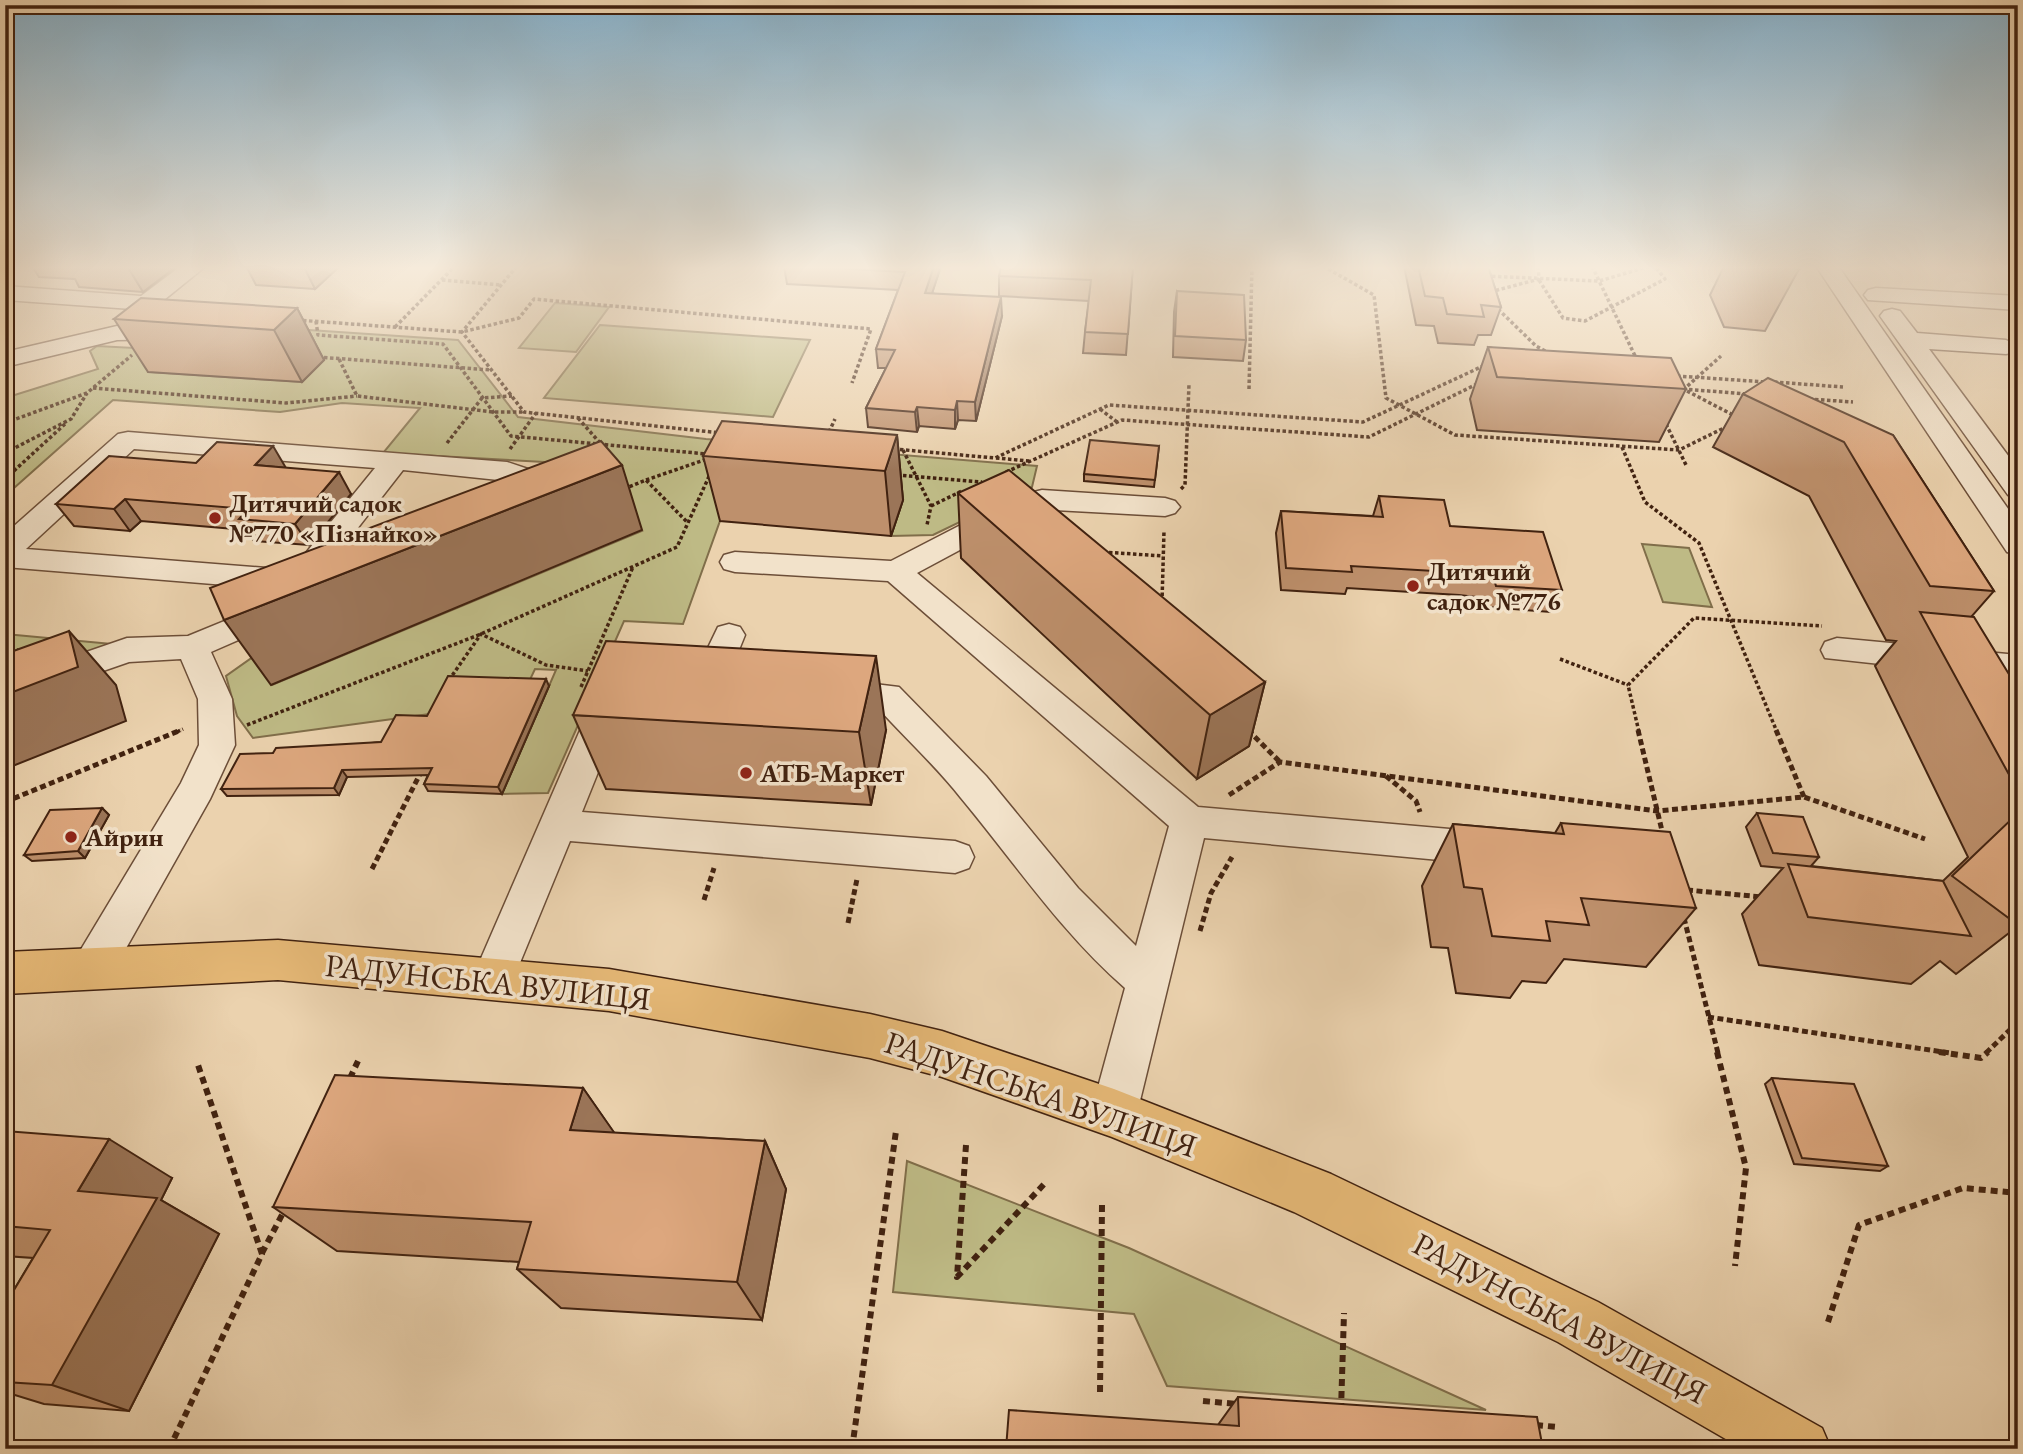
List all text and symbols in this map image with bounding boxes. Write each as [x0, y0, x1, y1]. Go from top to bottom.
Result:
place label: Дитячий садок №770 «Пізнайко» [229, 486, 438, 550]
marker: Дитячий садок №770 «Пізнайко» [207, 510, 223, 526]
place label: Дитячий садок №776 [1427, 554, 1561, 618]
marker: Дитячий садок №776 [1405, 578, 1421, 594]
place label: АТБ-Маркет [759, 756, 905, 790]
marker: АТБ-Маркет [738, 765, 754, 781]
place label: Айрин [84, 820, 164, 854]
marker: Айрин [63, 829, 79, 845]
street label: РАДУНСЬКА ВУЛИЦЯ [323, 944, 653, 1020]
street label: РАДУНСЬКА ВУЛИЦЯ [880, 1021, 1202, 1167]
street label: РАДУНСЬКА ВУЛИЦЯ [1406, 1223, 1714, 1413]

